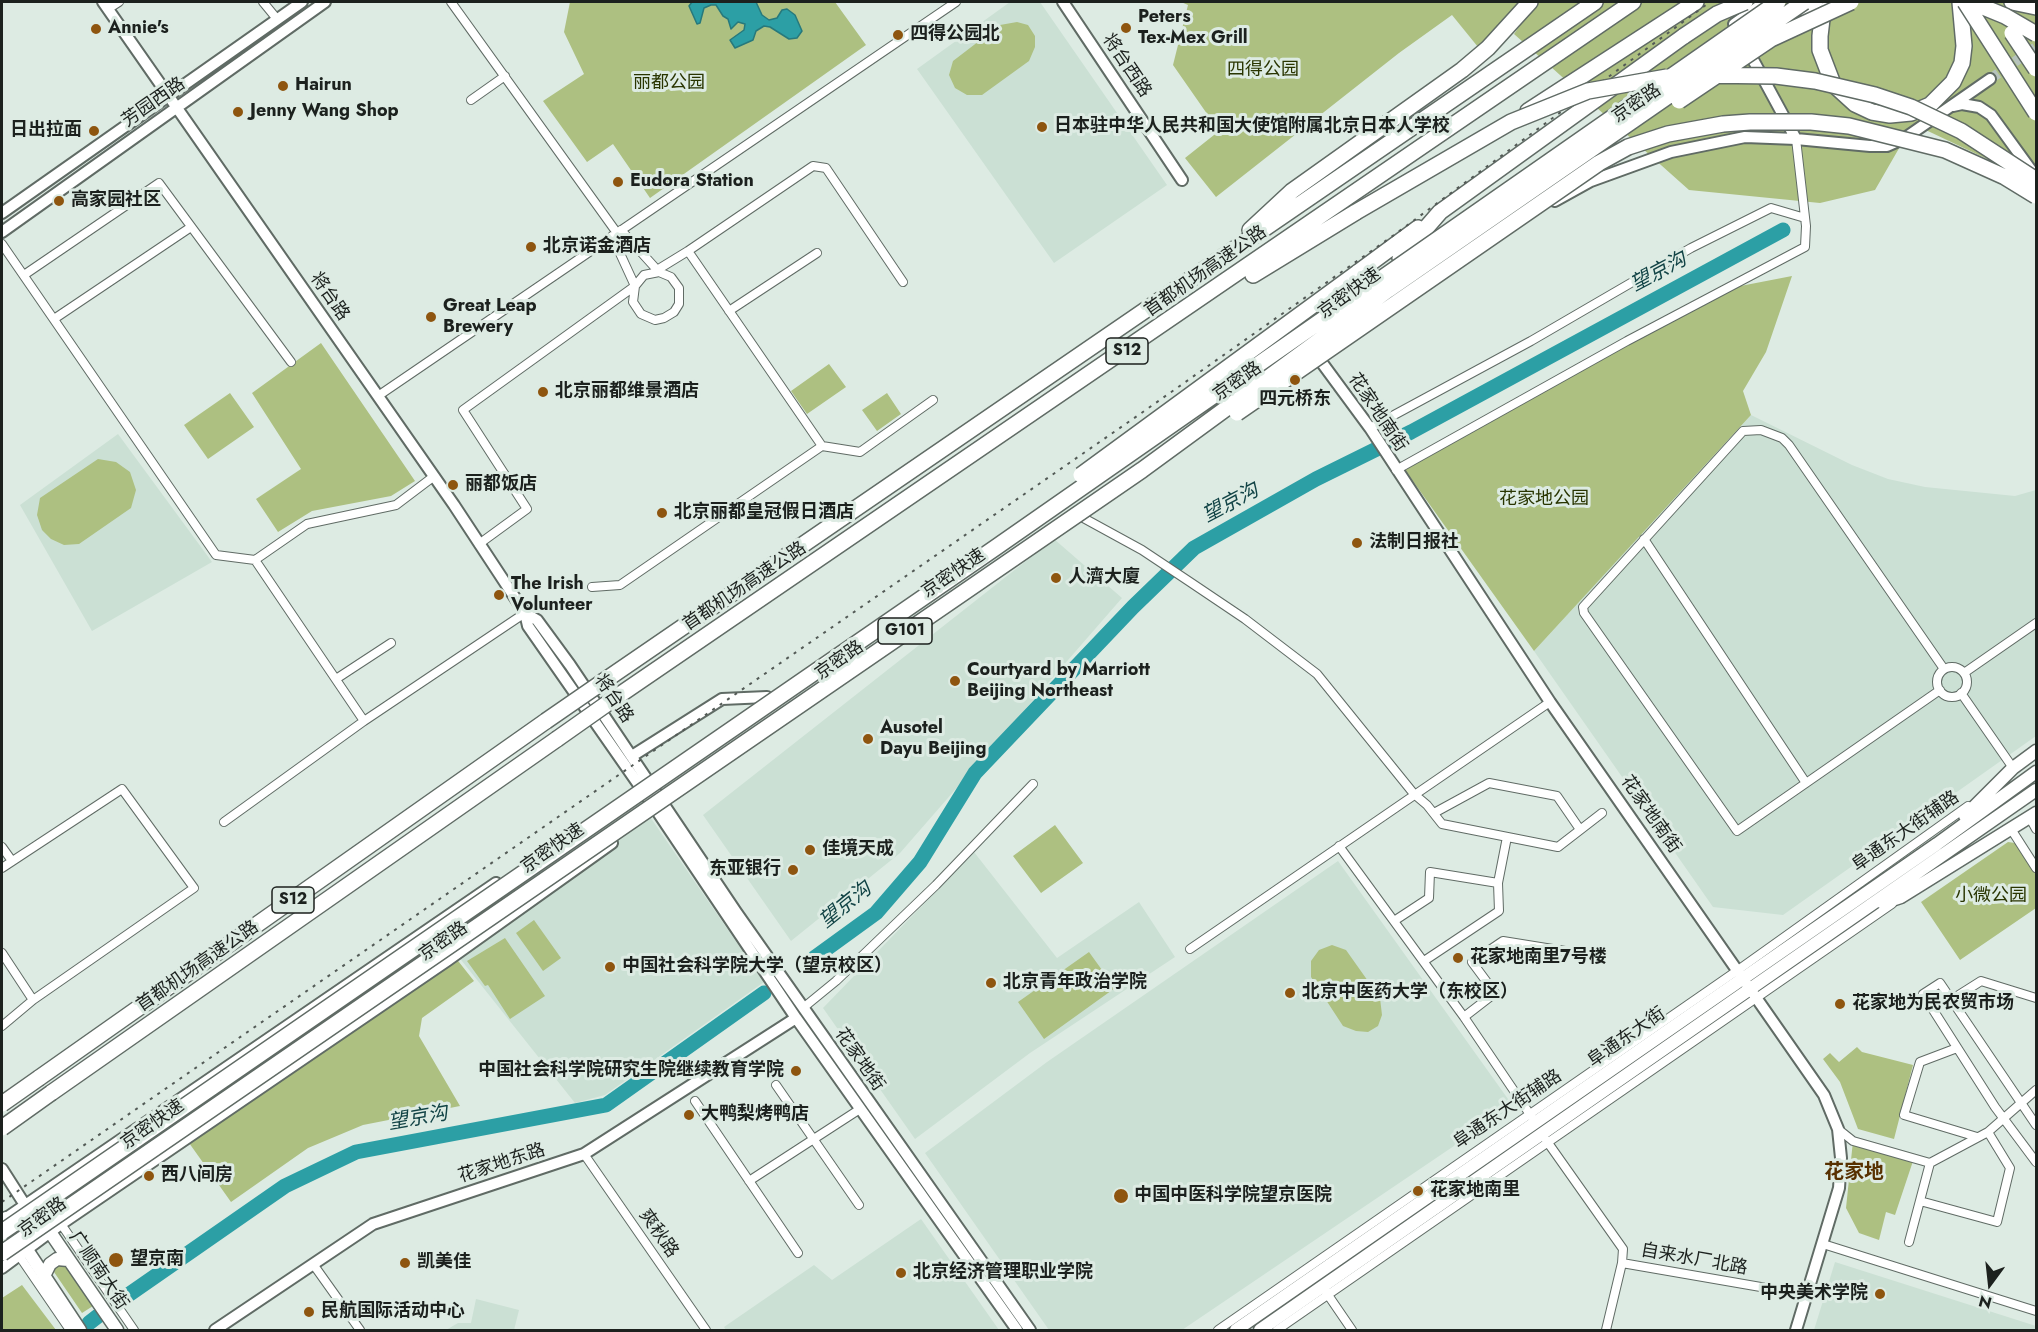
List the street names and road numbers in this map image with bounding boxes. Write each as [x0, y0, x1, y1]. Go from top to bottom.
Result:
street label: 将台西路 [1097, 30, 1155, 102]
street label: 芳园西路 [118, 74, 190, 132]
street label: 京密路 [1609, 80, 1665, 128]
street label: 首都机场高速公路 [1141, 222, 1271, 322]
street label: 京密快速 [1315, 264, 1385, 324]
street label: 将台路 [305, 269, 353, 325]
road number: S12 [1106, 338, 1148, 364]
street label: 京密路 [1210, 358, 1266, 406]
street label: 花家地南街 [1343, 370, 1411, 456]
street label: 首都机场高速公路 [679, 538, 811, 636]
street label: 京密快速 [918, 545, 990, 603]
road number: G101 [878, 618, 932, 644]
street label: 京密路 [812, 637, 868, 685]
street label: 将台路 [589, 671, 637, 727]
street label: 花家地南街 [1615, 772, 1685, 858]
street label: 阜通东大街辅路 [1848, 787, 1964, 877]
street label: 京密快速 [517, 820, 589, 878]
road number: S12 [272, 887, 314, 913]
street label: 首都机场高速公路 [133, 917, 263, 1017]
street label: 京密路 [416, 918, 472, 966]
street label: 阜通东大街 [1584, 1003, 1670, 1073]
street label: 花家地街 [830, 1024, 888, 1096]
street label: 阜通东大街辅路 [1450, 1066, 1566, 1154]
street label: 京密快速 [117, 1096, 189, 1154]
street label: 花家地东路 [456, 1140, 548, 1188]
street label: 京密路 [15, 1193, 71, 1243]
street label: 爽秋路 [634, 1206, 682, 1262]
street label: 广顺南大街 [64, 1228, 132, 1314]
street label: 自来水厂北路 [1639, 1240, 1749, 1280]

